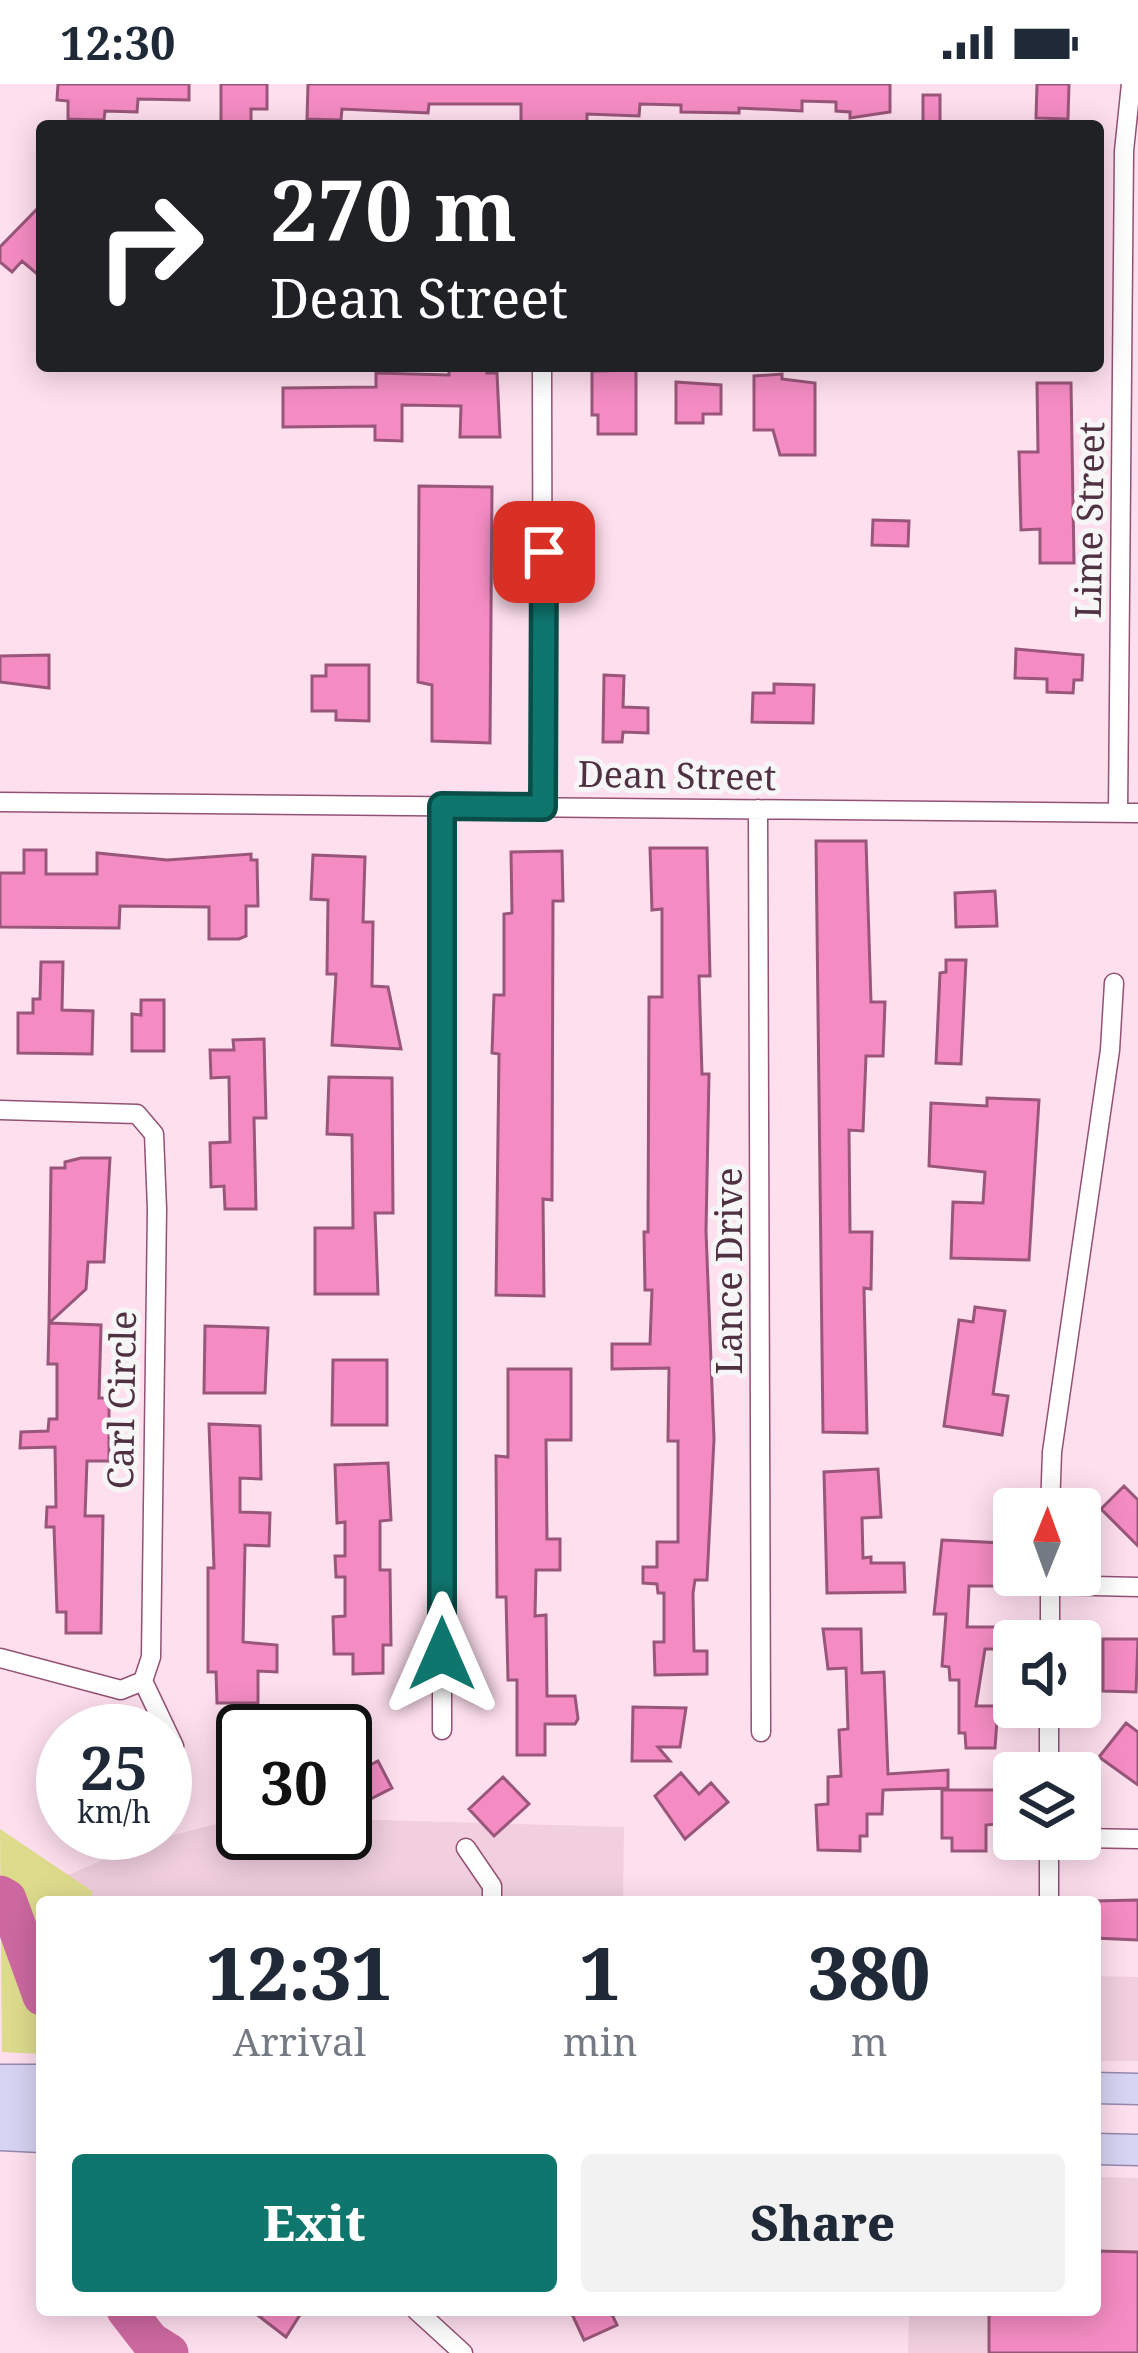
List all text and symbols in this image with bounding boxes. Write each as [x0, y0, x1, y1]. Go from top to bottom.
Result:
text: 12:30 [60, 12, 175, 73]
text: 270 m [270, 151, 517, 266]
icon: right [72, 168, 228, 324]
text: Dean Street [270, 260, 568, 334]
street label: Lime Street [1063, 421, 1115, 619]
pin [493, 501, 595, 603]
icon: arrive [511, 519, 577, 585]
street label: Dean Street [577, 749, 777, 801]
street label: Lance Drive [704, 1167, 753, 1375]
street label: Carl Circle [95, 1310, 147, 1490]
north arrow [993, 1488, 1101, 1596]
map controls [993, 1488, 1101, 1860]
position arrow [379, 1591, 505, 1717]
button: sound [993, 1620, 1101, 1728]
speed limit sign: 30 [216, 1704, 372, 1860]
text: 25 [80, 1726, 148, 1808]
button: layers [993, 1752, 1101, 1860]
text: km/h [77, 1791, 151, 1832]
text: 12:31 [207, 1923, 392, 2021]
text: 1 [580, 1923, 621, 2021]
text: 380 [808, 1923, 930, 2021]
text: Arrival [233, 2014, 366, 2067]
text: min [563, 2014, 637, 2067]
text: m [851, 2014, 888, 2067]
button: Exit [72, 2154, 557, 2292]
button: Share [581, 2154, 1065, 2292]

